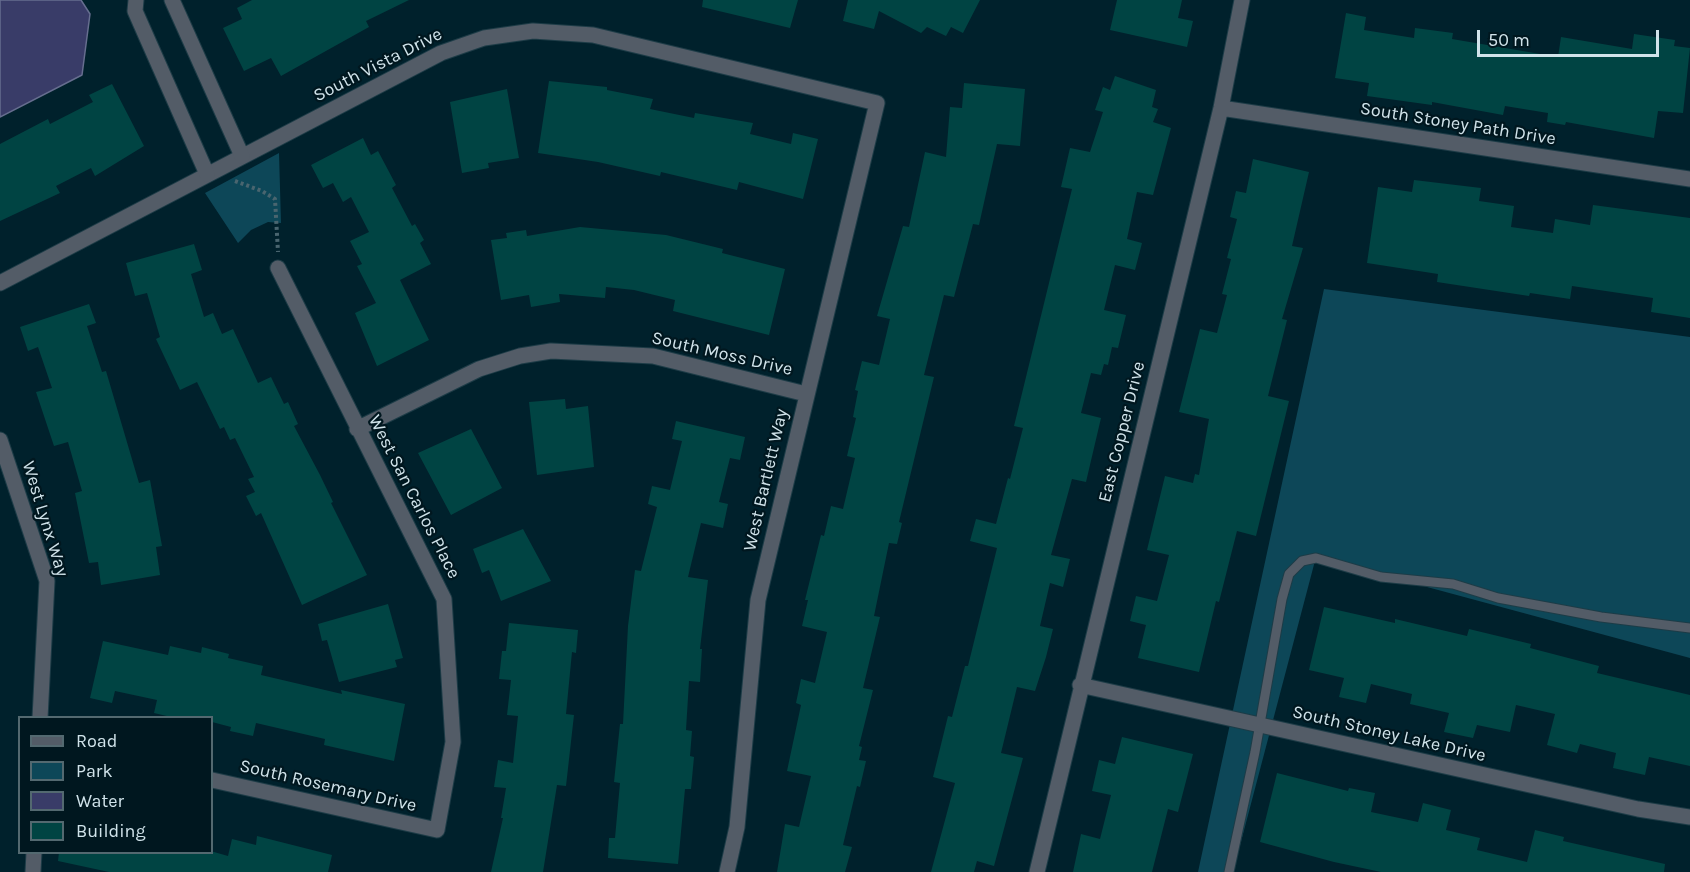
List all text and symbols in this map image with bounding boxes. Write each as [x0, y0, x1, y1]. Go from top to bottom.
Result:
scale bar [1480, 18, 1662, 56]
street label: South Vista Drive [310, 23, 446, 107]
text: 50 m [1488, 29, 1530, 51]
street label: South Stoney Path Drive [1359, 98, 1557, 150]
street label: South Moss Drive [649, 327, 795, 381]
street label: East Copper Drive [1094, 359, 1150, 505]
street label: West Bartlett Way [739, 407, 793, 553]
street label: West San Carlos Place [363, 412, 465, 582]
street label: West Lynx Way [17, 459, 73, 579]
street label: South Stoney Lake Drive [1290, 701, 1488, 767]
legend [18, 716, 213, 854]
text: Road [76, 730, 117, 752]
street label: South Rosemary Drive [237, 755, 419, 817]
text: Park [76, 760, 113, 782]
text: Water [76, 790, 124, 812]
text: Building [76, 820, 146, 842]

